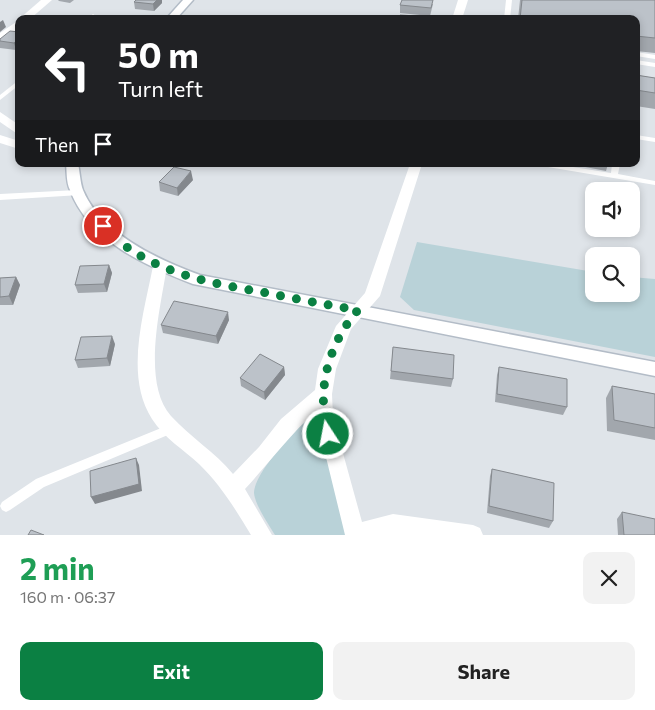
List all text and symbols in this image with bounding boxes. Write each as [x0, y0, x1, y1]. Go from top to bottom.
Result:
text: 50 m [118, 32, 199, 75]
icon: left [35, 35, 100, 100]
text: Turn left [118, 75, 203, 102]
icon: arrive [89, 130, 117, 158]
text: Then [35, 133, 79, 156]
map controls [585, 182, 640, 302]
button: sound [585, 182, 640, 237]
pin [82, 205, 124, 247]
icon: arrive [89, 212, 117, 240]
button: search [585, 247, 640, 302]
position arrow [301, 407, 353, 459]
text: 2 min [20, 549, 95, 586]
button: close [583, 552, 635, 604]
text: 160 m · 06:37 [20, 587, 115, 606]
button: Exit [20, 642, 323, 700]
button: Share [333, 642, 635, 700]

